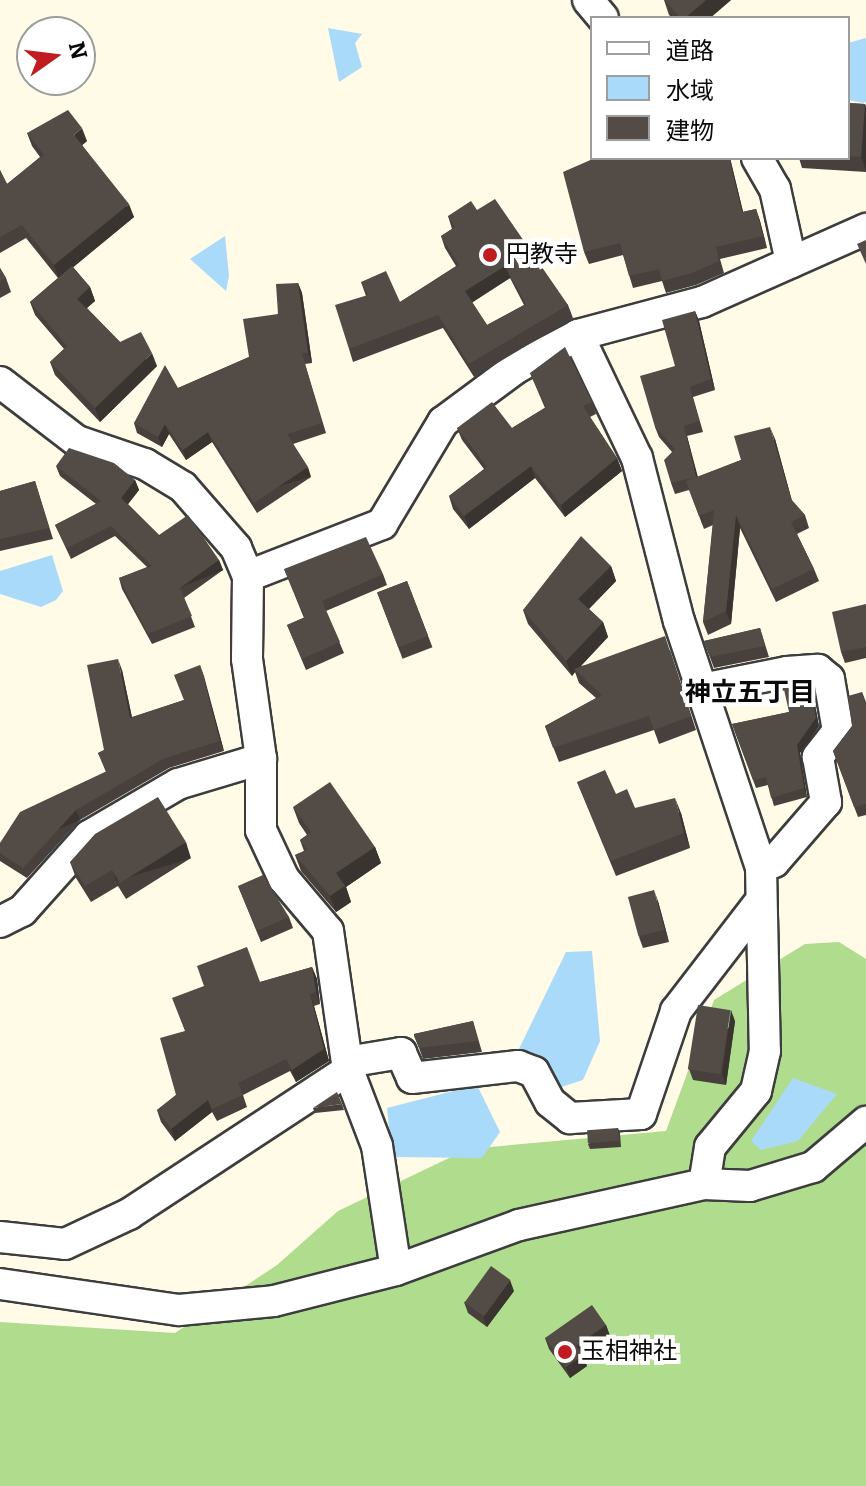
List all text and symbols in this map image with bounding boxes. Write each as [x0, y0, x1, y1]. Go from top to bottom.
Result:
north arrow [16, 16, 96, 96]
legend [590, 16, 850, 160]
text: 道路 [666, 37, 714, 65]
text: N [63, 39, 93, 62]
text: 水域 [666, 77, 714, 105]
text: 建物 [666, 117, 714, 145]
place label: 円教寺 [506, 241, 578, 269]
marker: 円教寺 [481, 246, 499, 264]
district label: 神立五丁目 [685, 677, 815, 709]
place label: 玉相神社 [581, 1338, 677, 1366]
marker: 玉相神社 [556, 1343, 574, 1361]

